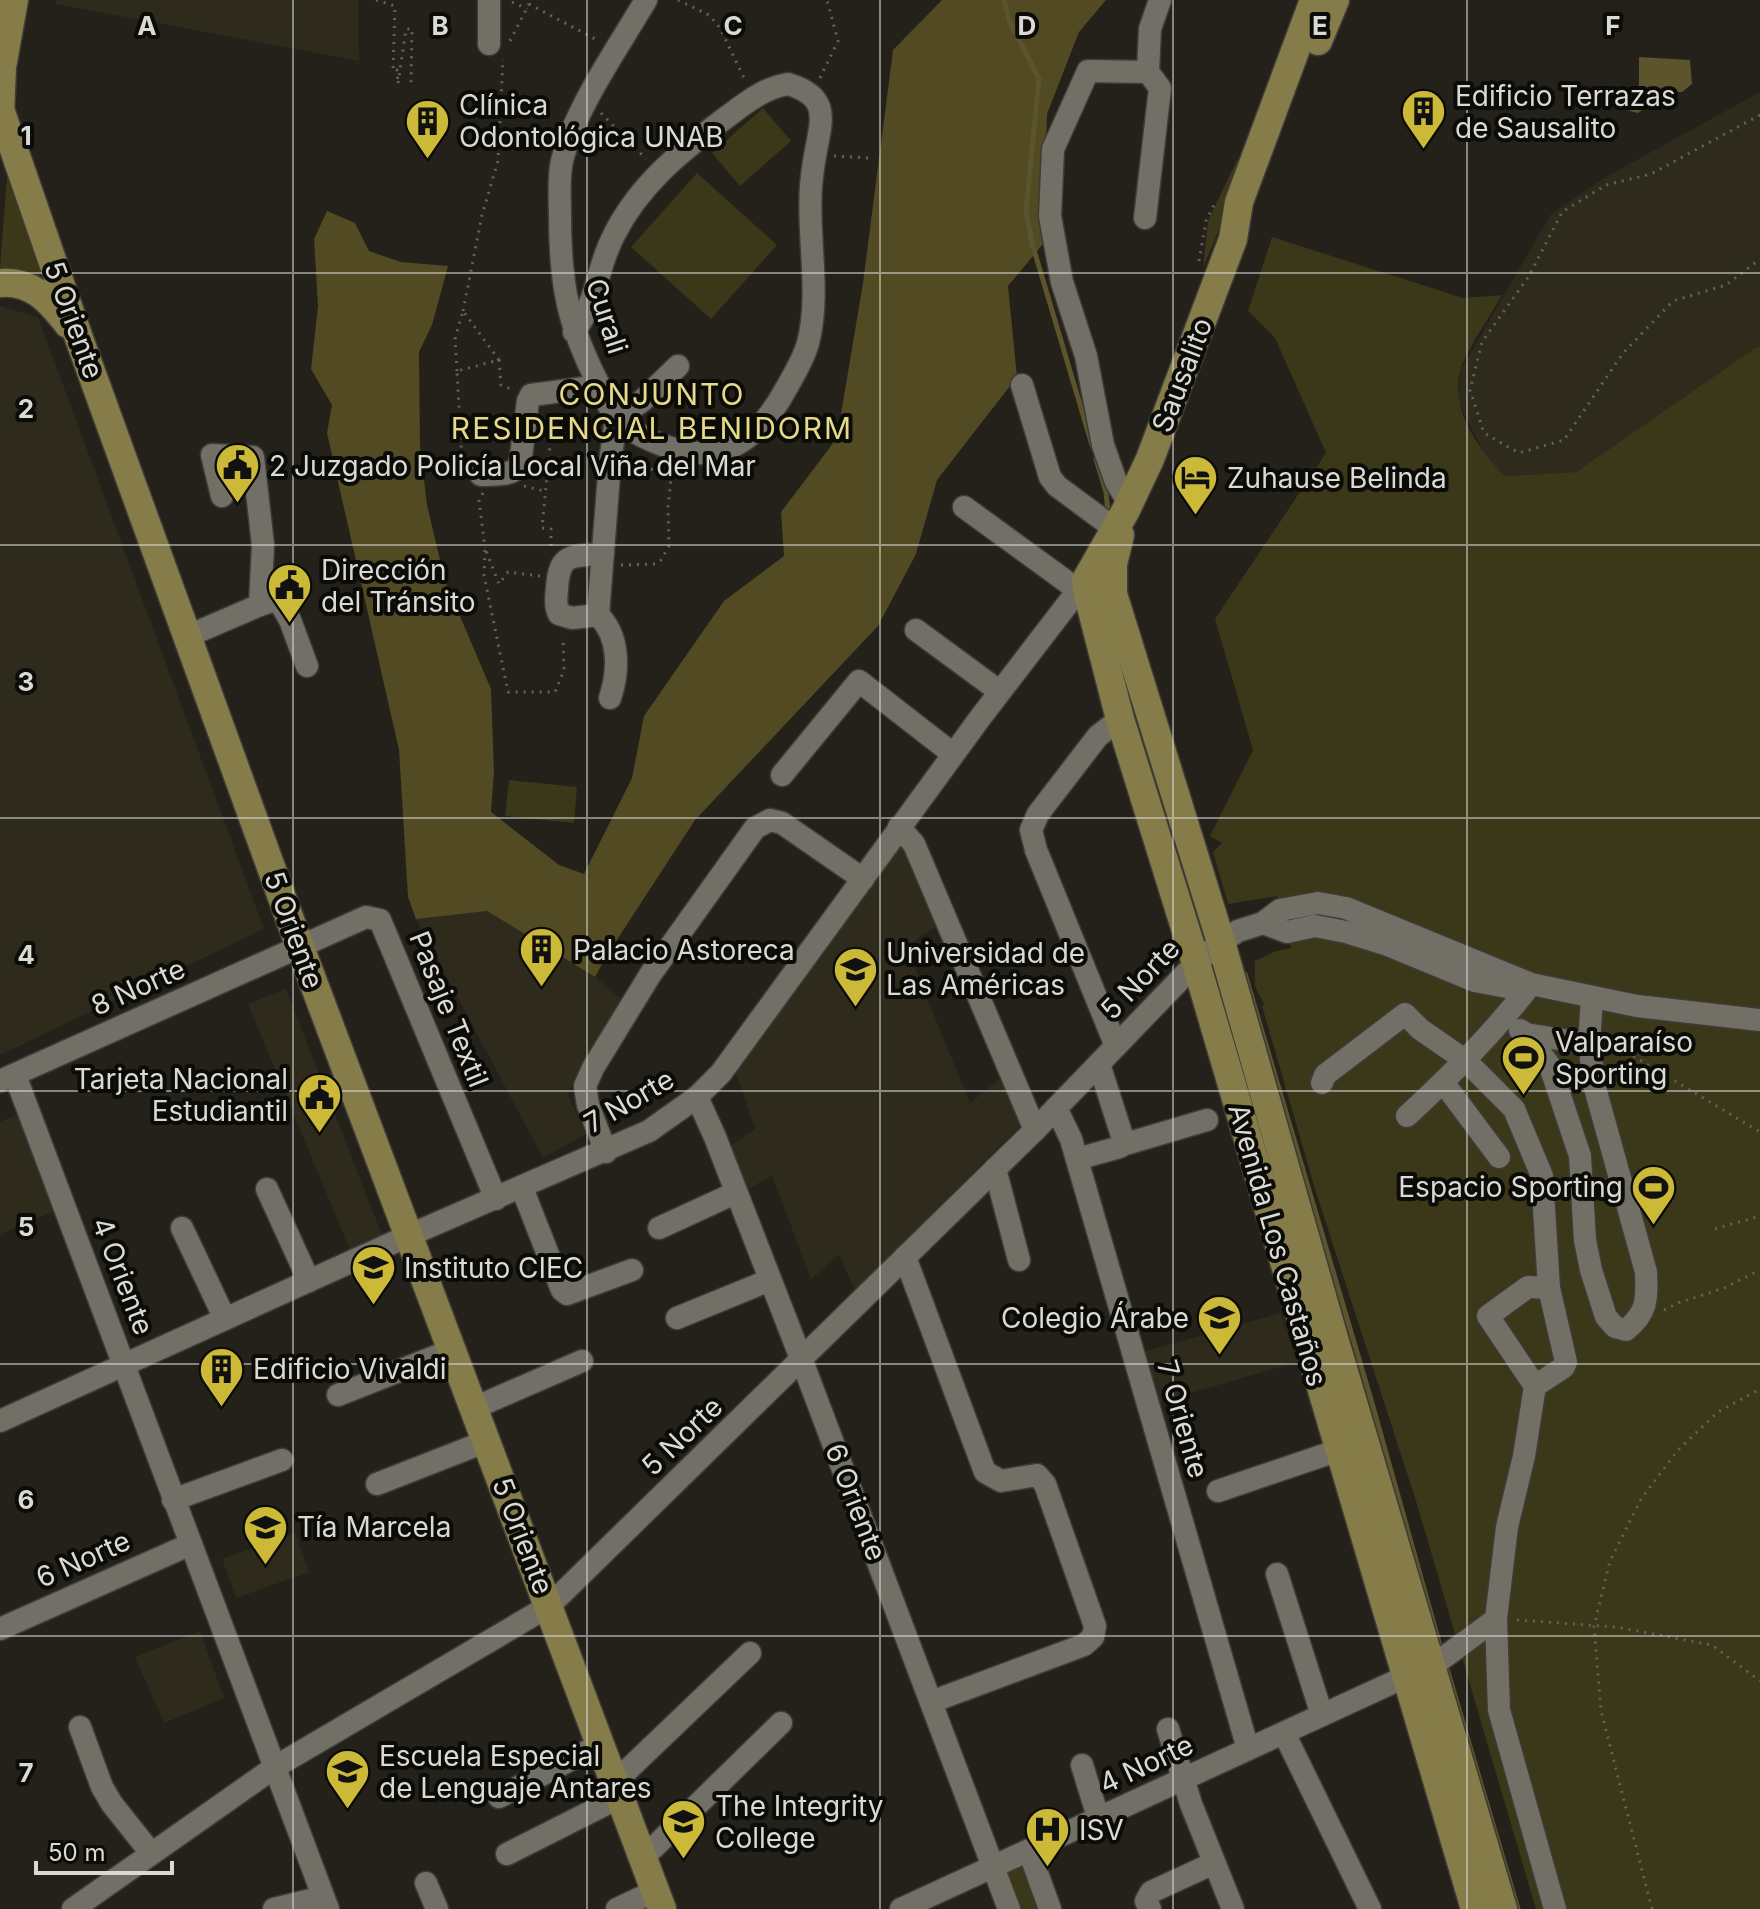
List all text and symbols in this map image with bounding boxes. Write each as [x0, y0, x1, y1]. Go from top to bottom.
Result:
text: A [137, 10, 157, 41]
text: B [431, 10, 449, 41]
text: C [723, 10, 743, 41]
text: D [1018, 10, 1036, 41]
text: E [1312, 10, 1328, 41]
text: F [1605, 10, 1621, 41]
place label: Edificio Terrazas de Sausalito [1455, 79, 1676, 145]
place label: Clínica Odontológica UNAB [459, 88, 724, 154]
building icon: Edificio Terrazas de Sausalito [1400, 88, 1448, 151]
building icon: Clínica Odontológica UNAB [404, 97, 452, 160]
text: 1 [20, 120, 32, 151]
street label: 5 Oriente [37, 257, 111, 383]
street label: Curali [579, 274, 635, 358]
street label: Sausalito [1145, 313, 1219, 437]
district label: CONJUNTO RESIDENCIAL BENIDORM [451, 376, 853, 446]
text: 2 [18, 393, 34, 424]
public building icon: 2 Juzgado Policía Local Viña del Mar [214, 442, 262, 505]
place label: 2 Juzgado Policía Local Viña del Mar [269, 449, 756, 483]
hotel icon: Zuhause Belinda [1172, 454, 1220, 517]
place label: Zuhause Belinda [1227, 461, 1447, 495]
place label: Dirección del Tránsito [321, 553, 476, 619]
public building icon: Dirección del Tránsito [266, 562, 314, 625]
text: 3 [18, 666, 34, 697]
street label: 5 Oriente [257, 867, 331, 993]
street label: Pasaje Textil [402, 926, 496, 1092]
building icon: Palacio Astoreca [518, 926, 566, 989]
street label: 5 Norte [1093, 932, 1187, 1026]
place label: Palacio Astoreca [573, 933, 795, 967]
place label: Universidad de Las Américas [886, 936, 1085, 1002]
text: 4 [17, 939, 35, 970]
school or university icon: Universidad de Las Américas [831, 945, 879, 1008]
street label: 8 Norte [86, 951, 190, 1023]
place label: Valparaíso Sporting [1555, 1025, 1693, 1091]
sports icon: Valparaíso Sporting [1500, 1034, 1548, 1097]
place label: Tarjeta Nacional Estudiantil [74, 1062, 288, 1128]
street label: 7 Norte [578, 1062, 680, 1140]
public building icon: Tarjeta Nacional Estudiantil [295, 1071, 343, 1134]
street label: Avenida Los Castaños [1221, 1100, 1335, 1390]
sports icon: Espacio Sporting [1630, 1163, 1678, 1226]
place label: Espacio Sporting [1398, 1170, 1623, 1204]
text: 5 [18, 1211, 34, 1242]
street label: 4 Oriente [85, 1212, 161, 1340]
school or university icon: Instituto CIEC [349, 1244, 397, 1307]
place label: Instituto CIEC [404, 1251, 583, 1285]
school or university icon: Colegio Árabe [1196, 1294, 1244, 1357]
place label: Colegio Árabe [1001, 1300, 1189, 1335]
building icon: Edificio Vivaldi [198, 1345, 246, 1408]
place label: Edificio Vivaldi [253, 1352, 446, 1386]
street label: 7 Oriente [1150, 1356, 1216, 1482]
street label: 5 Norte [635, 1389, 729, 1483]
street label: 6 Oriente [818, 1439, 894, 1565]
street label: 5 Oriente [485, 1473, 561, 1599]
text: 6 [18, 1484, 34, 1515]
school or university icon: Tía Marcela [242, 1503, 290, 1566]
place label: Tía Marcela [297, 1510, 451, 1544]
street label: 6 Norte [31, 1523, 135, 1595]
street label: 4 Norte [1093, 1727, 1199, 1801]
place label: Escuela Especial de Lenguaje Antares [379, 1739, 652, 1805]
school or university icon: Escuela Especial de Lenguaje Antares [324, 1748, 372, 1811]
text: 7 [18, 1757, 34, 1788]
place label: The Integrity College [715, 1789, 883, 1855]
school or university icon: The Integrity College [660, 1798, 708, 1861]
hospital icon: ISV [1024, 1806, 1072, 1869]
place label: ISV [1079, 1813, 1124, 1847]
scale bar [36, 1825, 172, 1875]
text: 50 m [48, 1838, 106, 1867]

